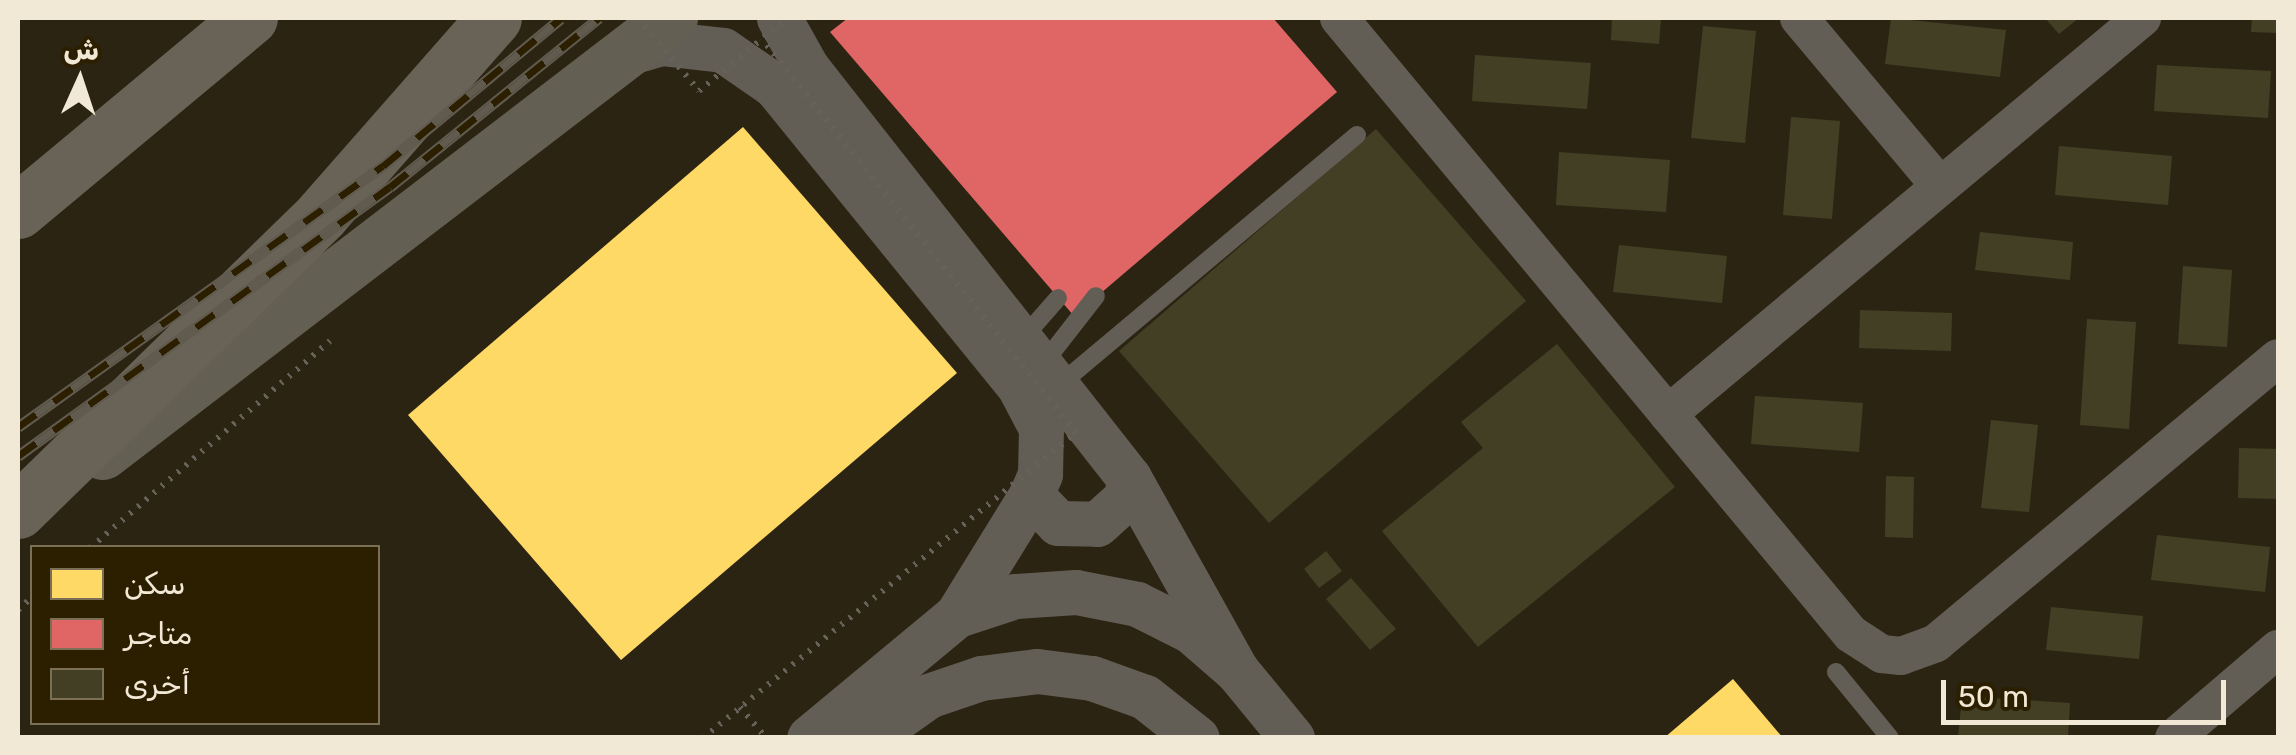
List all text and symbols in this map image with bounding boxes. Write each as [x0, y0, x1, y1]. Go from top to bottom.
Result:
north arrow [30, 30, 130, 130]
text: ش [63, 32, 100, 67]
legend [30, 545, 380, 725]
text: سكن [124, 566, 186, 602]
text: متاجر [124, 616, 192, 652]
scale bar [1946, 660, 2231, 722]
text: أخرى [124, 666, 190, 702]
text: 50 m [1958, 679, 2029, 715]

